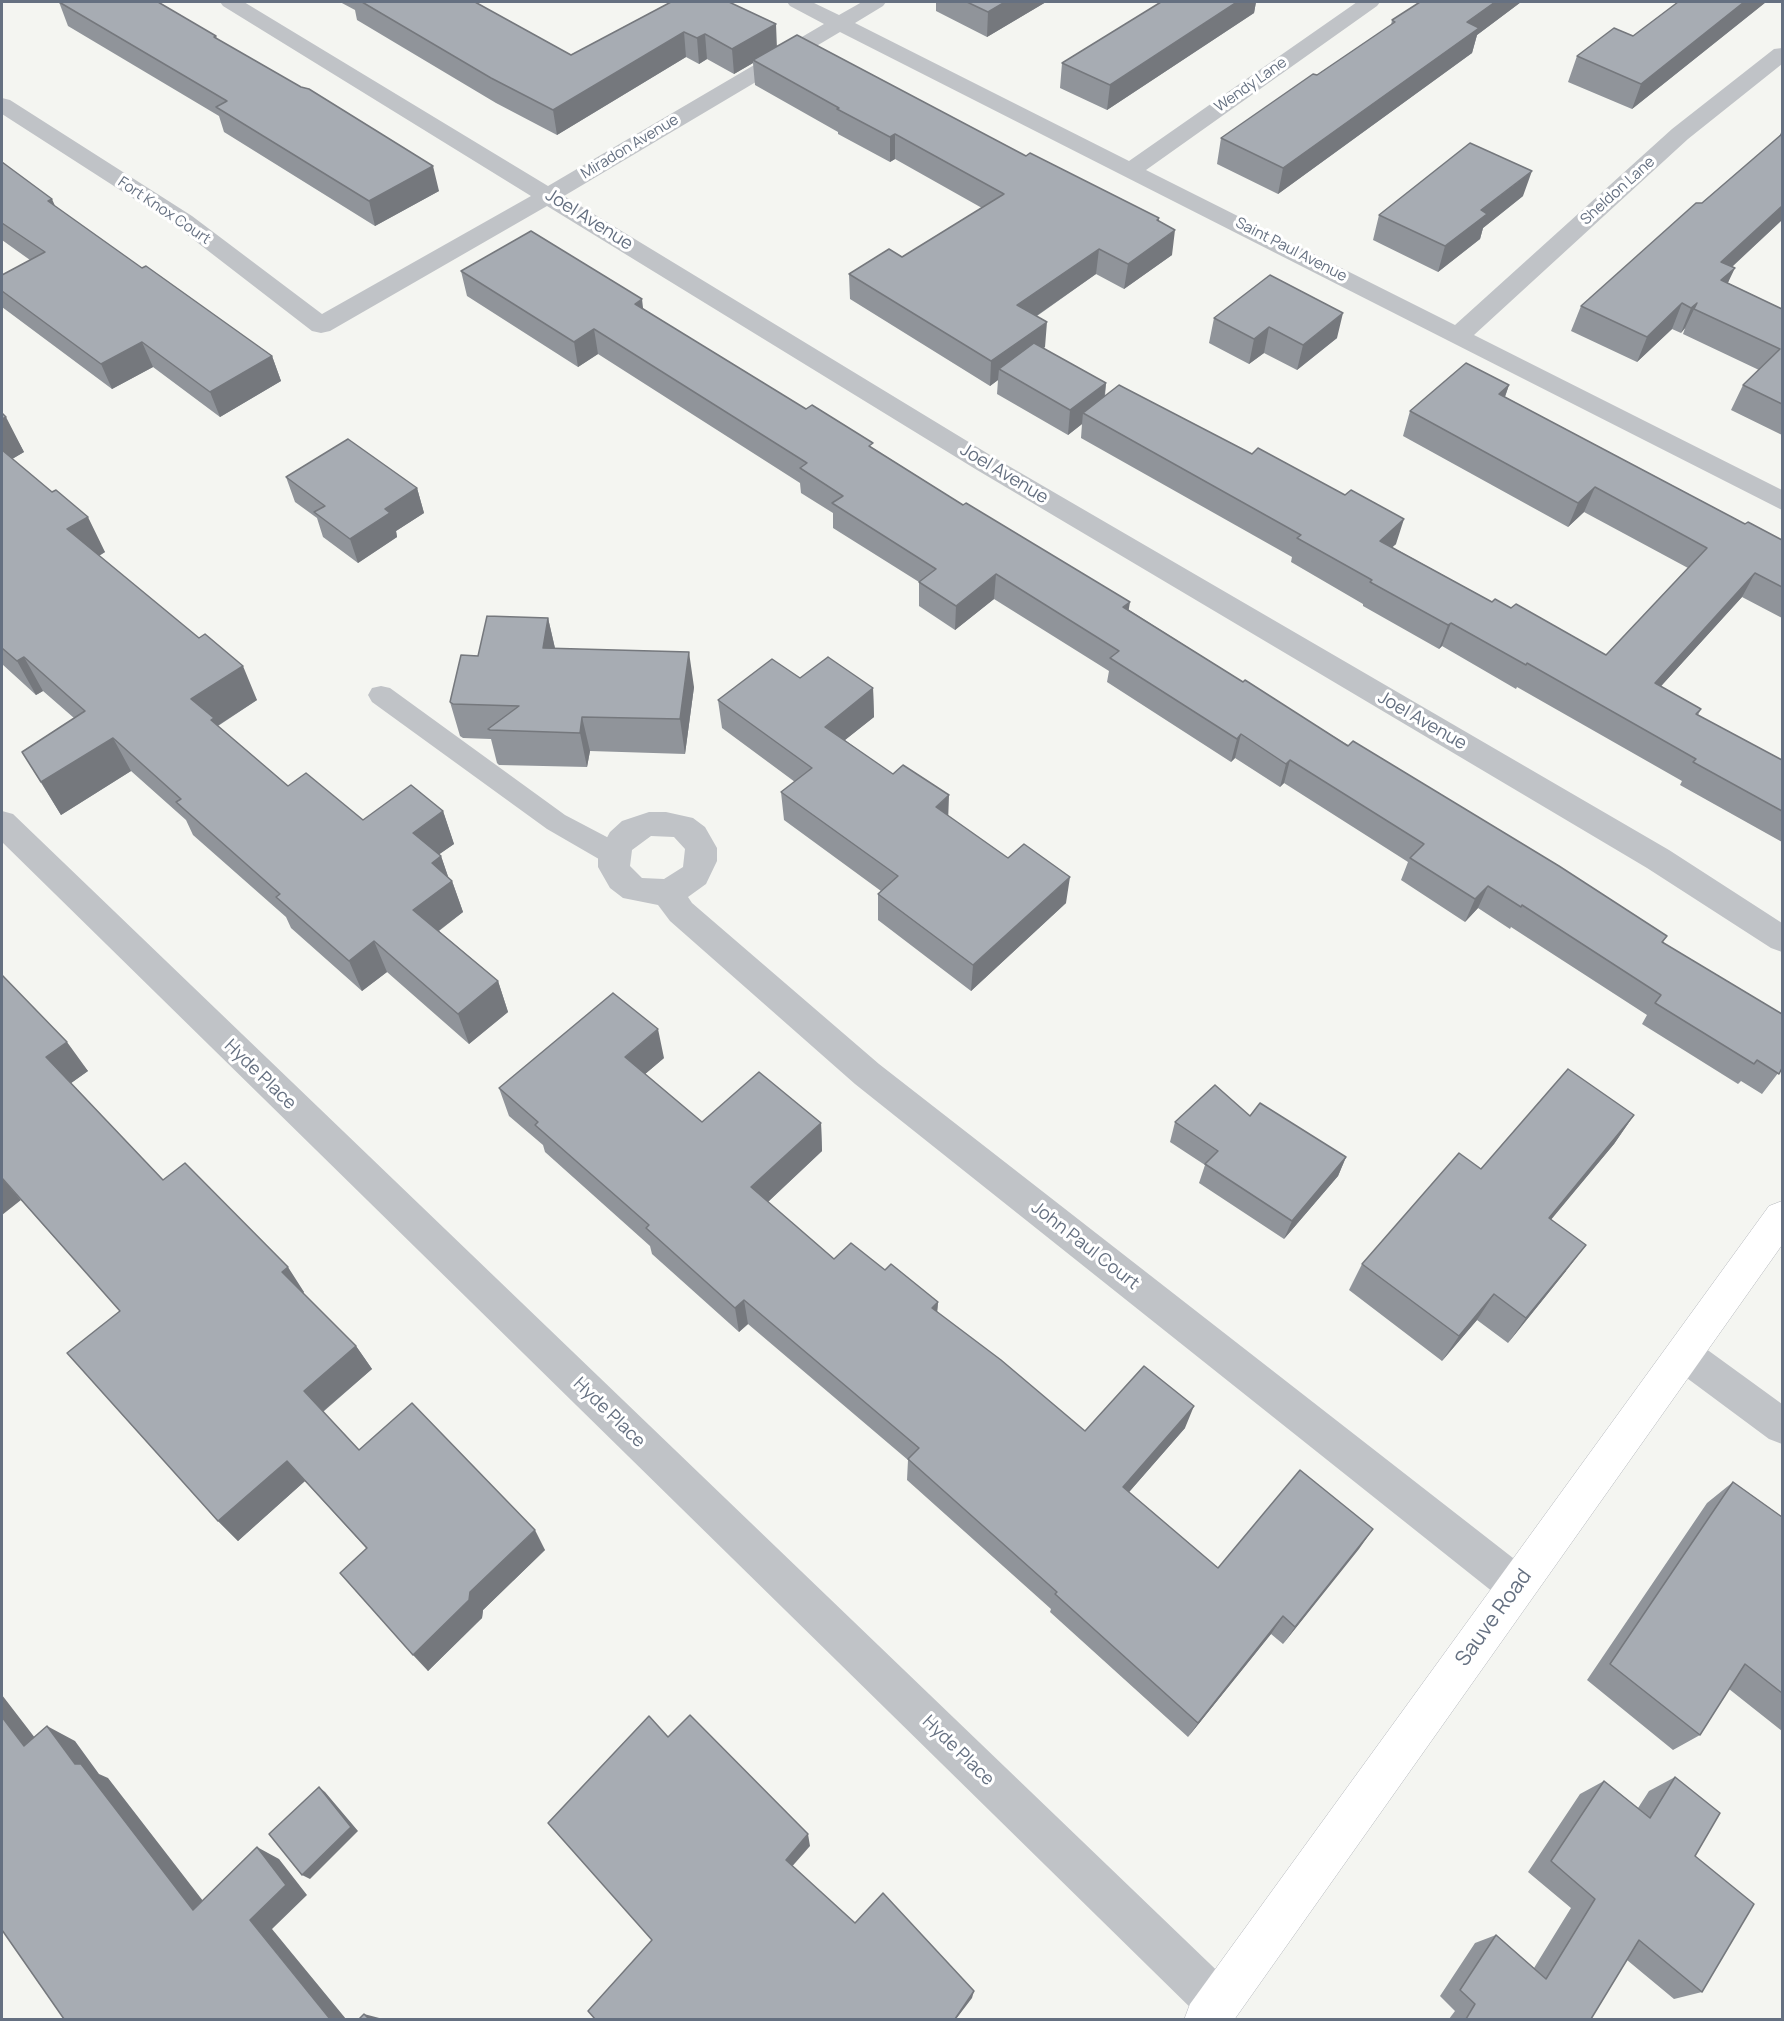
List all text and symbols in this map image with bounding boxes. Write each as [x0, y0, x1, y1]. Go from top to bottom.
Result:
street label: Wendy Lane [1211, 54, 1291, 116]
street label: Miradon Avenue [578, 111, 682, 183]
street label: Sheldon Lane [1577, 153, 1659, 229]
street label: Fort Knox Court [114, 173, 214, 249]
street label: Joel Avenue [541, 185, 637, 255]
street label: Saint Paul Avenue [1232, 214, 1350, 286]
street label: Joel Avenue [956, 439, 1052, 509]
street label: Joel Avenue [1374, 687, 1470, 755]
street label: Hyde Place [220, 1035, 300, 1115]
street label: John Paul Court [1027, 1197, 1143, 1295]
street label: Hyde Place [569, 1373, 649, 1453]
street label: Sauve Road [1450, 1565, 1538, 1671]
street label: Hyde Place [918, 1711, 998, 1791]

